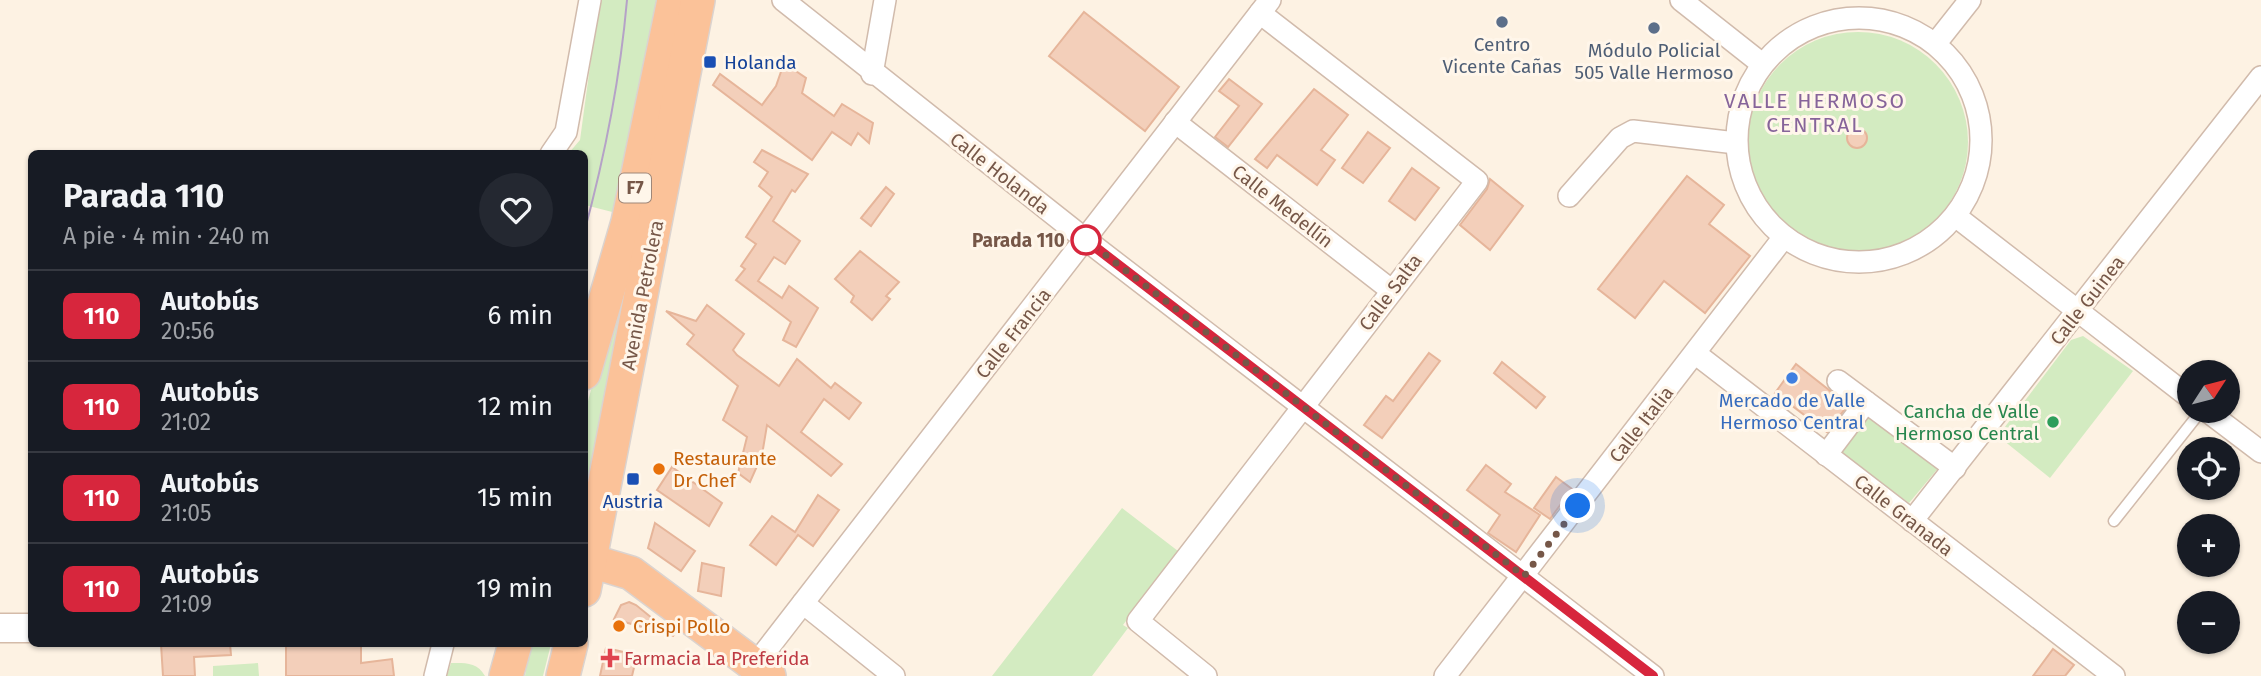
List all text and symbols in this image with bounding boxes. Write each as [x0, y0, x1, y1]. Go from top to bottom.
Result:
marker: Centro Vicente Cañas [1494, 14, 1510, 30]
marker: Módulo Policial 505 Valle Hermoso [1646, 20, 1662, 36]
place label: Centro Vicente Cañas [1442, 33, 1562, 78]
place label: Módulo Policial 505 Valle Hermoso [1574, 39, 1734, 84]
place label: Holanda [724, 51, 797, 74]
marker: Holanda [702, 54, 718, 70]
district label: VALLE HERMOSO CENTRAL [1724, 88, 1906, 138]
street label: Calle Holanda [945, 127, 1054, 219]
street label: Calle Medellín [1228, 160, 1338, 253]
button: heart [479, 173, 553, 247]
road number: F7 [619, 174, 651, 202]
text: Parada 110 [63, 176, 224, 216]
street label: Avenida Petrolera [617, 218, 668, 372]
text: A pie · 4 min · 240 m [63, 222, 270, 250]
marker: Parada 110 [1071, 225, 1101, 255]
place label: Parada 110 [972, 229, 1065, 252]
street label: Calle Salta [1354, 249, 1427, 335]
street label: Calle Guinea [2045, 251, 2129, 350]
street label: Calle Francia [971, 283, 1056, 383]
text: Autobús [161, 286, 259, 317]
text: 6 min [487, 300, 553, 331]
text: 110 [84, 302, 119, 330]
text: 20:56 [161, 317, 215, 345]
north arrow [2177, 360, 2240, 424]
map controls [2177, 360, 2240, 654]
marker: Mercado de Valle Hermoso Central [1784, 370, 1800, 386]
text: Autobús [161, 377, 259, 408]
street label: Calle Italia [1604, 381, 1678, 467]
place label: Mercado de Valle Hermoso Central [1719, 389, 1865, 434]
text: 12 min [477, 391, 553, 422]
text: 110 [84, 393, 119, 421]
place label: Cancha de Valle Hermoso Central [1895, 400, 2039, 445]
text: 21:02 [161, 408, 211, 436]
marker: Cancha de Valle Hermoso Central [2045, 414, 2061, 430]
button: locate [2177, 437, 2240, 500]
place label: Restaurante Dr Chef [673, 447, 777, 492]
marker: Restaurante Dr Chef [651, 461, 667, 477]
text: Autobús [161, 468, 259, 499]
street label: Calle Granada [1850, 470, 1958, 561]
marker: Austria [625, 471, 641, 487]
text: 15 min [477, 482, 553, 513]
text: 110 [84, 484, 119, 512]
your location [1560, 488, 1595, 523]
place label: Austria [603, 490, 663, 513]
text: 21:05 [161, 499, 212, 527]
button: + [2177, 514, 2240, 577]
text: Autobús [161, 559, 259, 590]
text: 19 min [476, 573, 553, 604]
text: 110 [84, 575, 119, 603]
text: 21:09 [161, 590, 212, 618]
button: − [2177, 591, 2240, 654]
place label: Crispi Pollo [633, 615, 730, 638]
marker: Crispi Pollo [611, 618, 627, 634]
place label: Farmacia La Preferida [624, 647, 810, 670]
marker: Farmacia La Preferida [602, 650, 618, 666]

